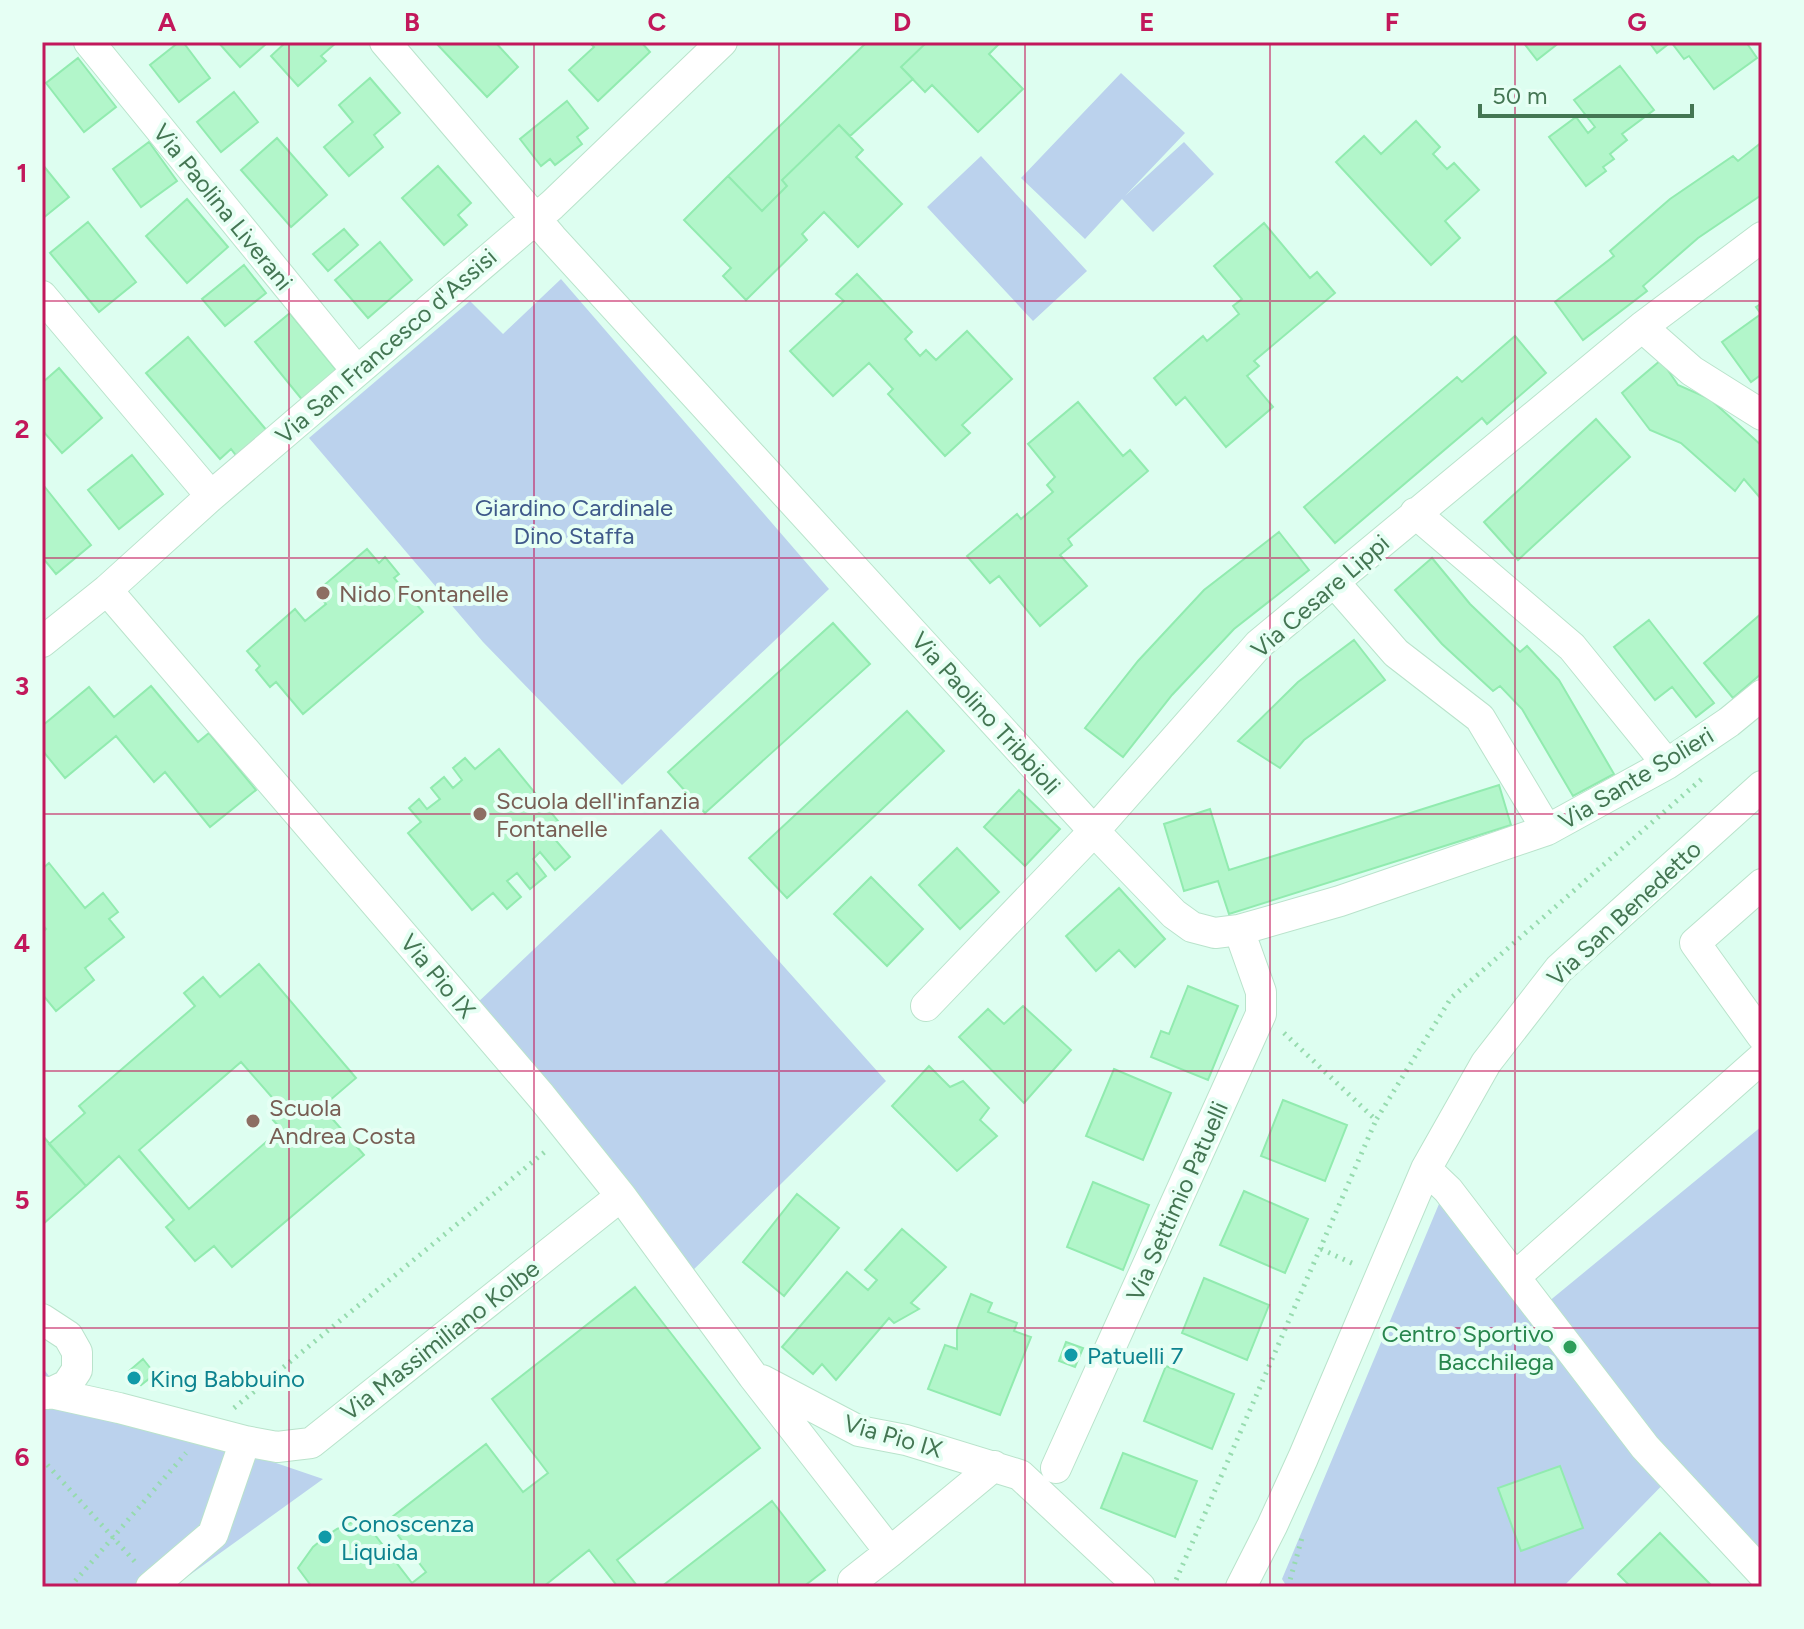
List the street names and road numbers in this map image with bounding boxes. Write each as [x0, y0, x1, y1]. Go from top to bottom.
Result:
street label: Via Paolina Liverani [147, 118, 299, 296]
street label: Via San Francesco d'Assisi [270, 242, 502, 450]
street label: Via Cesare Lippi [1245, 528, 1395, 664]
street label: Via Paolino Tribbioli [905, 626, 1067, 800]
street label: Via Sante Solieri [1553, 720, 1719, 836]
street label: Via San Benedetto [1541, 834, 1707, 992]
street label: Via Pio IX [394, 928, 482, 1024]
street label: Via Settimio Patuelli [1120, 1097, 1234, 1305]
street label: Via Massimiliano Kolbe [335, 1253, 545, 1427]
street label: Via Pio IX [840, 1408, 946, 1464]

